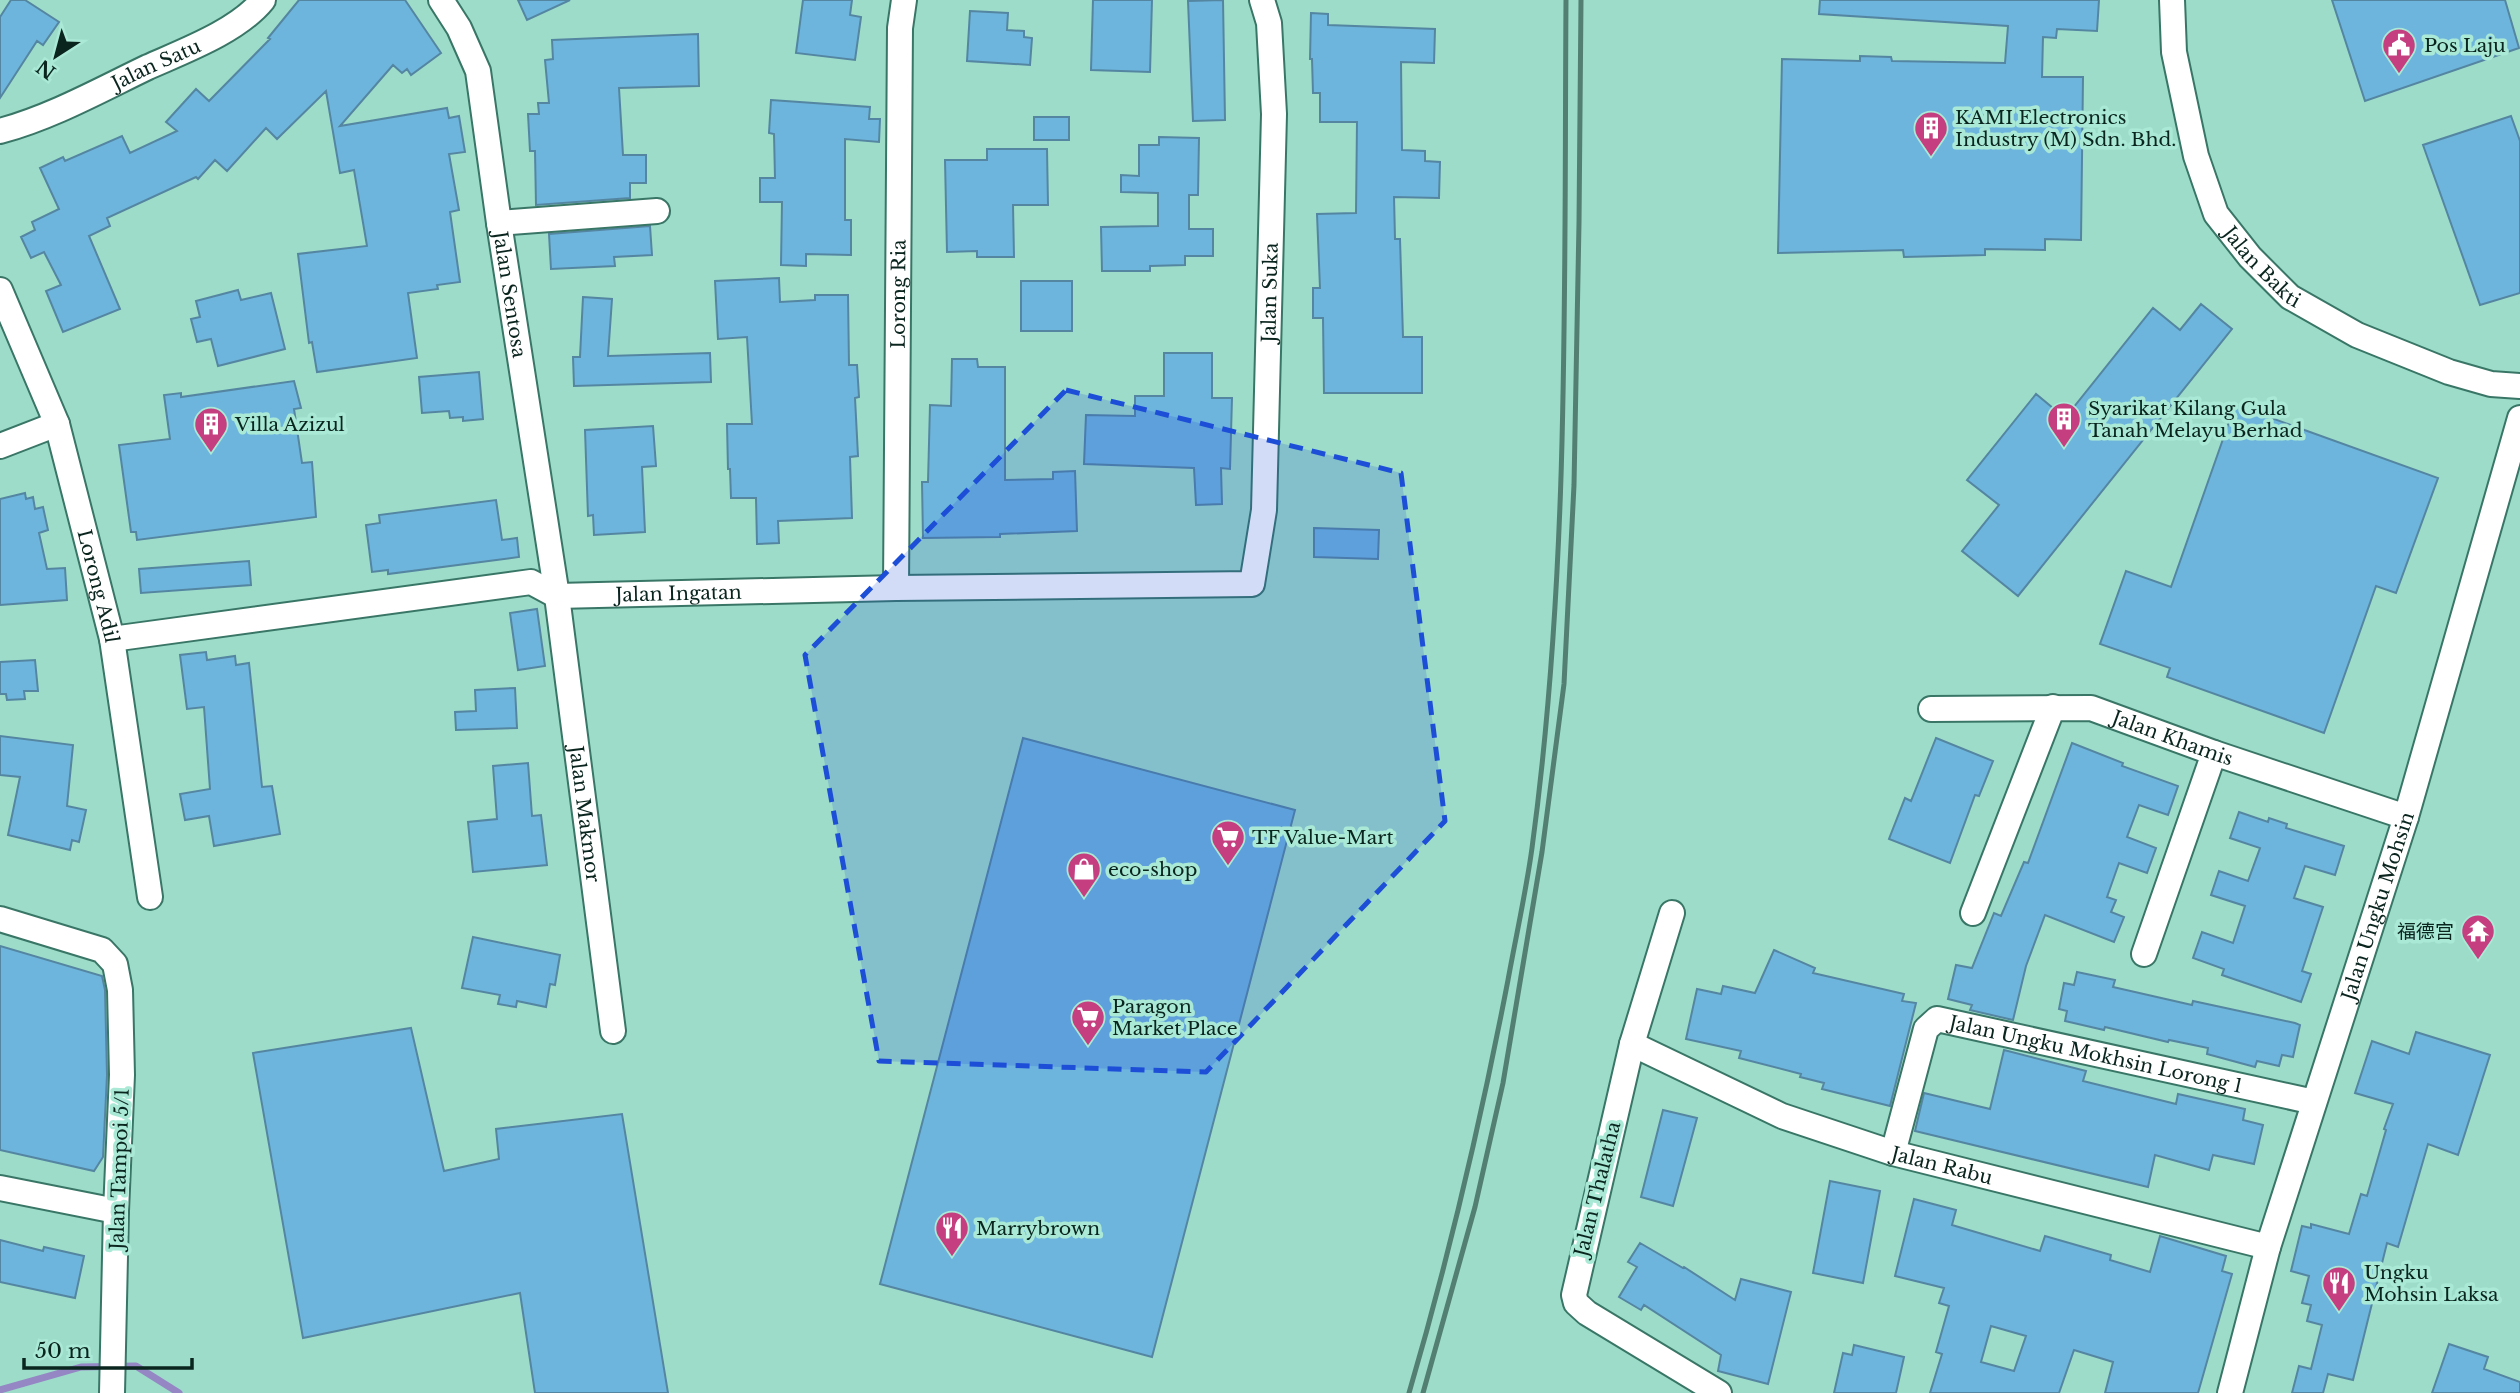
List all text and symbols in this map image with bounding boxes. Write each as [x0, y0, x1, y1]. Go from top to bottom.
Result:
north arrow [21, 21, 91, 91]
public building icon: Pos Laju [2380, 26, 2418, 75]
street label: Jalan Satu [105, 34, 205, 96]
place label: Pos Laju [2424, 34, 2506, 57]
text: N [32, 55, 60, 84]
place label: KAMI Electronics Industry (M) Sdn. Bhd. [1955, 106, 2176, 151]
building icon: KAMI Electronics Industry (M) Sdn. Bhd. [1912, 109, 1950, 158]
street label: Jalan Bakti [2216, 220, 2305, 313]
street label: Jalan Sentosa [488, 227, 531, 360]
street label: Lorong Ria [887, 239, 910, 349]
street label: Jalan Suka [1257, 242, 1283, 346]
place label: Syarikat Kilang Gula Tanah Melayu Berhad [2088, 397, 2303, 442]
building icon: Syarikat Kilang Gula Tanah Melayu Berhad [2045, 400, 2083, 449]
building icon: Villa Azizul [192, 405, 230, 454]
place label: Villa Azizul [234, 413, 345, 436]
street label: Lorong Adil [72, 527, 123, 644]
street label: Jalan Ingatan [612, 581, 742, 607]
street label: Jalan Khamis [2106, 705, 2236, 770]
street label: Jalan Makmor [564, 741, 605, 884]
street label: Jalan Ungku Mohsin [2336, 809, 2419, 1006]
supermarket icon: TF Value-Mart [1209, 818, 1247, 867]
place label: TF Value-Mart [1252, 826, 1394, 849]
shop icon: eco-shop [1065, 850, 1103, 899]
place label: eco-shop [1108, 858, 1197, 881]
temple icon: 福德宫 [2459, 912, 2497, 961]
place label: 福德宫 [2397, 920, 2454, 943]
place label: Paragon Market Place [1112, 995, 1238, 1040]
supermarket icon: Paragon Market Place [1069, 998, 1107, 1047]
street label: Jalan Ungku Mokhsin Lorong 1 [1944, 1010, 2245, 1098]
street label: Jalan Tampoi 5/1 [105, 1088, 134, 1253]
street label: Jalan Thalatha [1569, 1119, 1625, 1262]
street label: Jalan Rabu [1886, 1141, 1995, 1190]
restaurant icon: Marrybrown [933, 1209, 971, 1258]
place label: Marrybrown [976, 1217, 1100, 1240]
place label: Ungku Mohsin Laksa [2364, 1261, 2499, 1306]
restaurant icon: Ungku Mohsin Laksa [2320, 1264, 2358, 1313]
scale bar [24, 1326, 192, 1370]
text: 50 m [35, 1338, 91, 1364]

